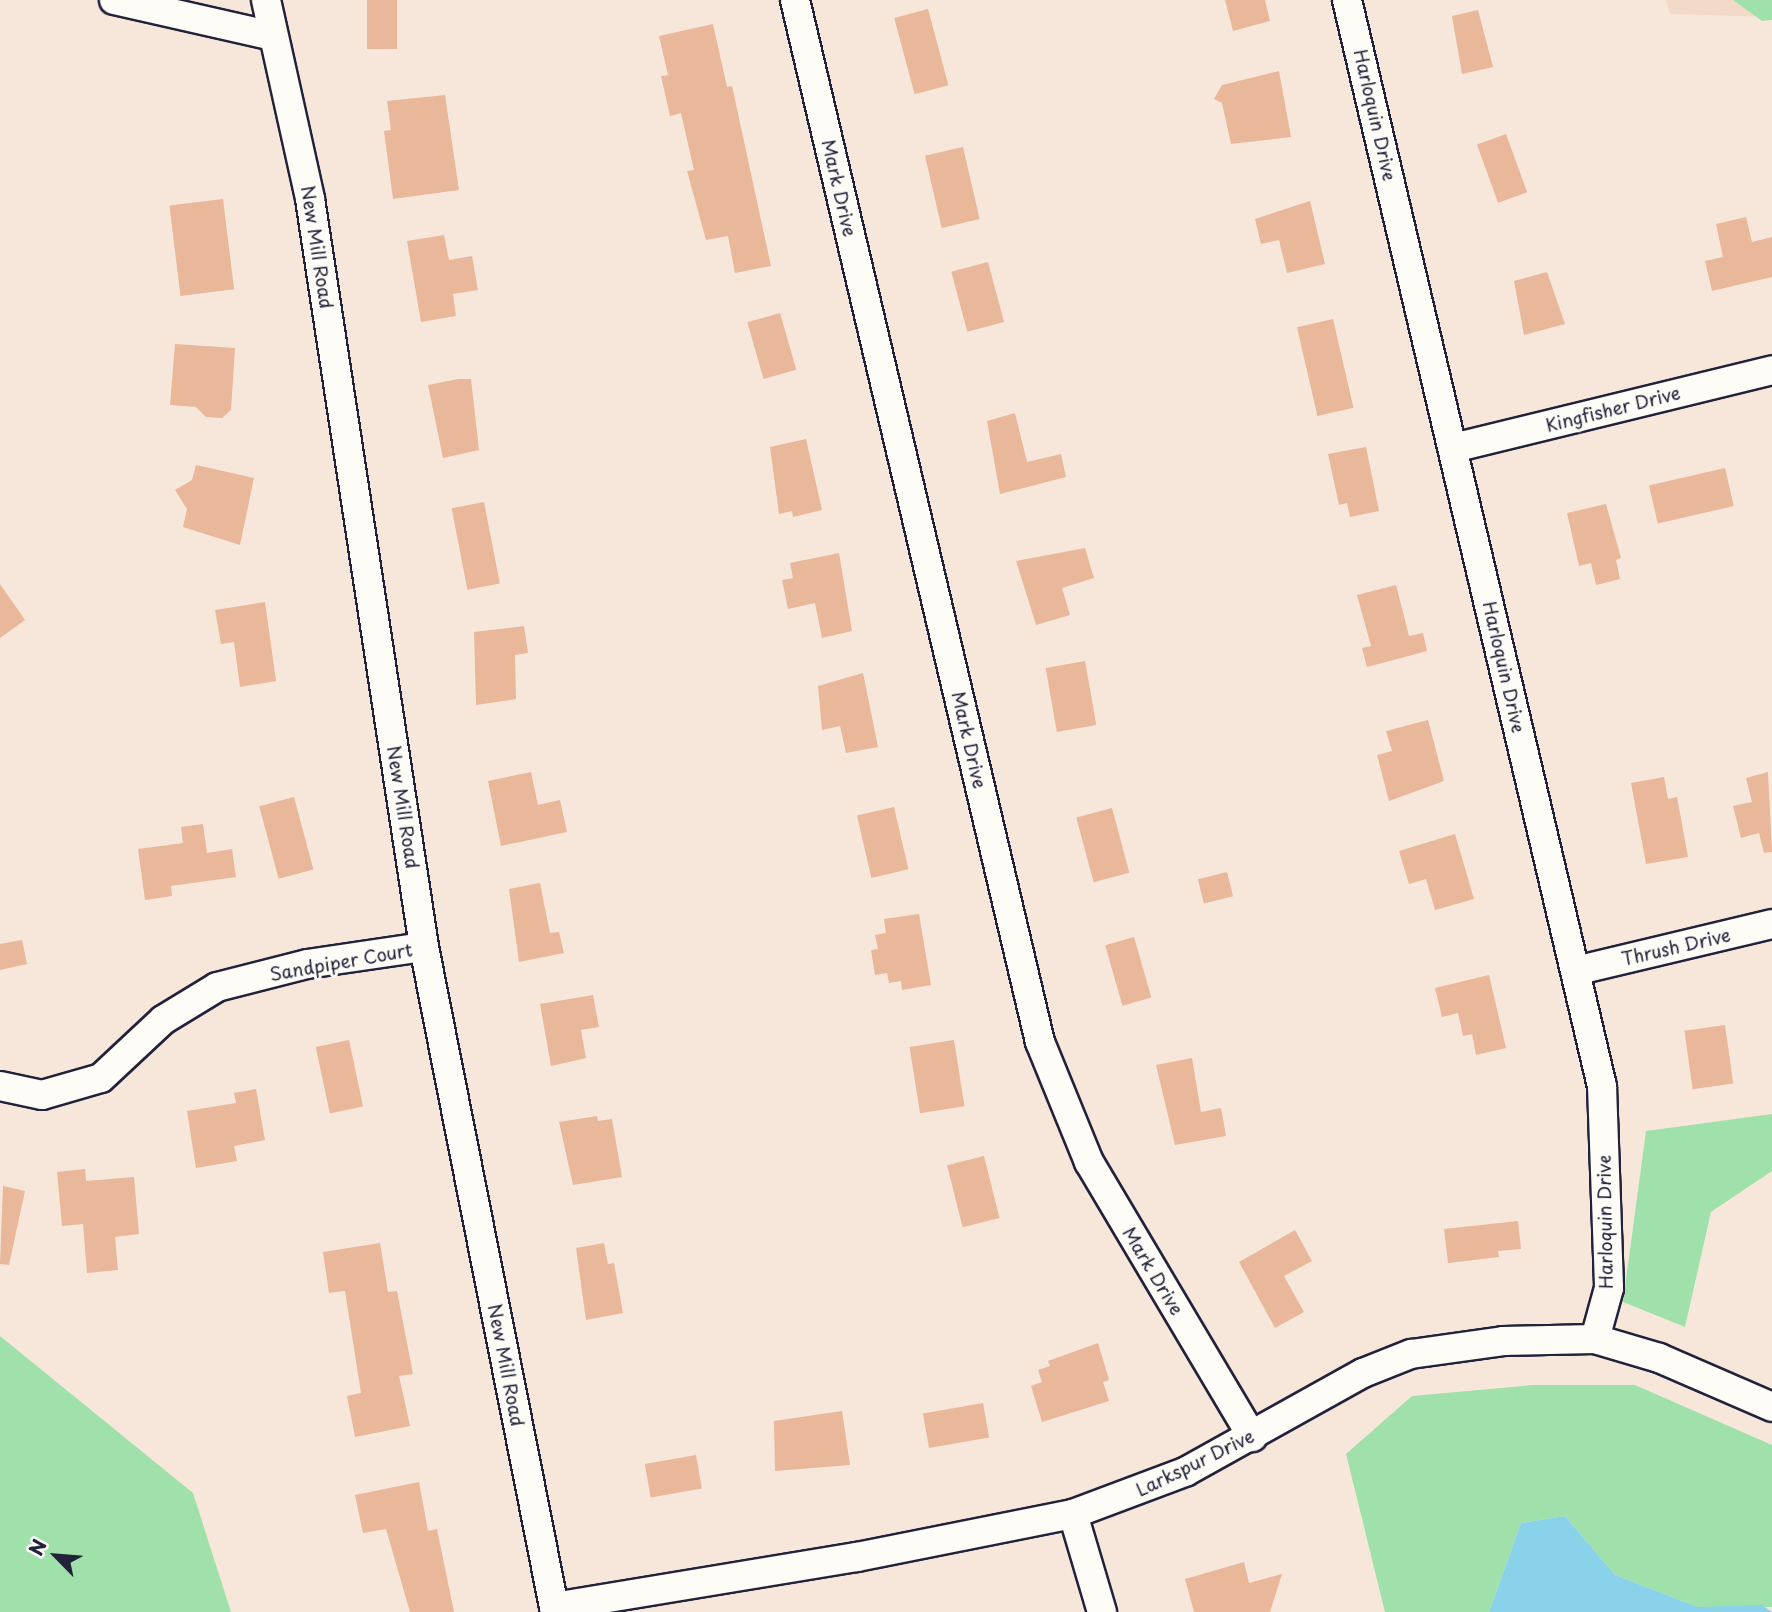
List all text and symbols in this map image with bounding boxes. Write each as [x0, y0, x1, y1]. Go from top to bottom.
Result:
street label: Harloquin Drive [1349, 46, 1401, 184]
street label: Mark Drive [817, 137, 861, 239]
street label: New Mill Road [297, 184, 337, 310]
street label: Kingfisher Drive [1543, 382, 1683, 436]
street label: Harloquin Drive [1478, 598, 1530, 736]
street label: Mark Drive [947, 689, 991, 791]
street label: New Mill Road [383, 744, 423, 870]
street label: Thrush Drive [1619, 924, 1733, 970]
street label: Sandpiper Court [268, 939, 414, 985]
street label: Harloquin Drive [1593, 1154, 1617, 1290]
street label: Mark Drive [1118, 1223, 1188, 1319]
street label: New Mill Road [483, 1302, 529, 1428]
street label: Larkspur Drive [1132, 1425, 1258, 1501]
north arrow [21, 1521, 91, 1591]
text: N [21, 1534, 53, 1560]

